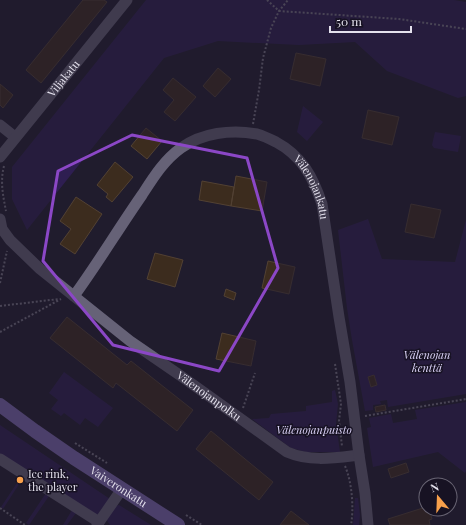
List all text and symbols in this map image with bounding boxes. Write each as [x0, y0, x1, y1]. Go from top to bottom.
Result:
scale bar [330, 8, 411, 34]
text: 50 m [336, 13, 362, 29]
street label: Viljakatu [43, 56, 83, 100]
street label: Välenojankatu [290, 151, 332, 221]
park label: Välenojan kenttä [404, 347, 450, 375]
street label: Välenojanpolku [173, 367, 245, 424]
park label: Välenojanpuisto [276, 422, 352, 437]
street label: Vaiveronkatu [87, 462, 151, 510]
place label: Ice rink, the player [28, 466, 78, 494]
marker: Ice rink, the player [15, 475, 25, 485]
north arrow [418, 477, 458, 517]
text: N [428, 479, 441, 495]

